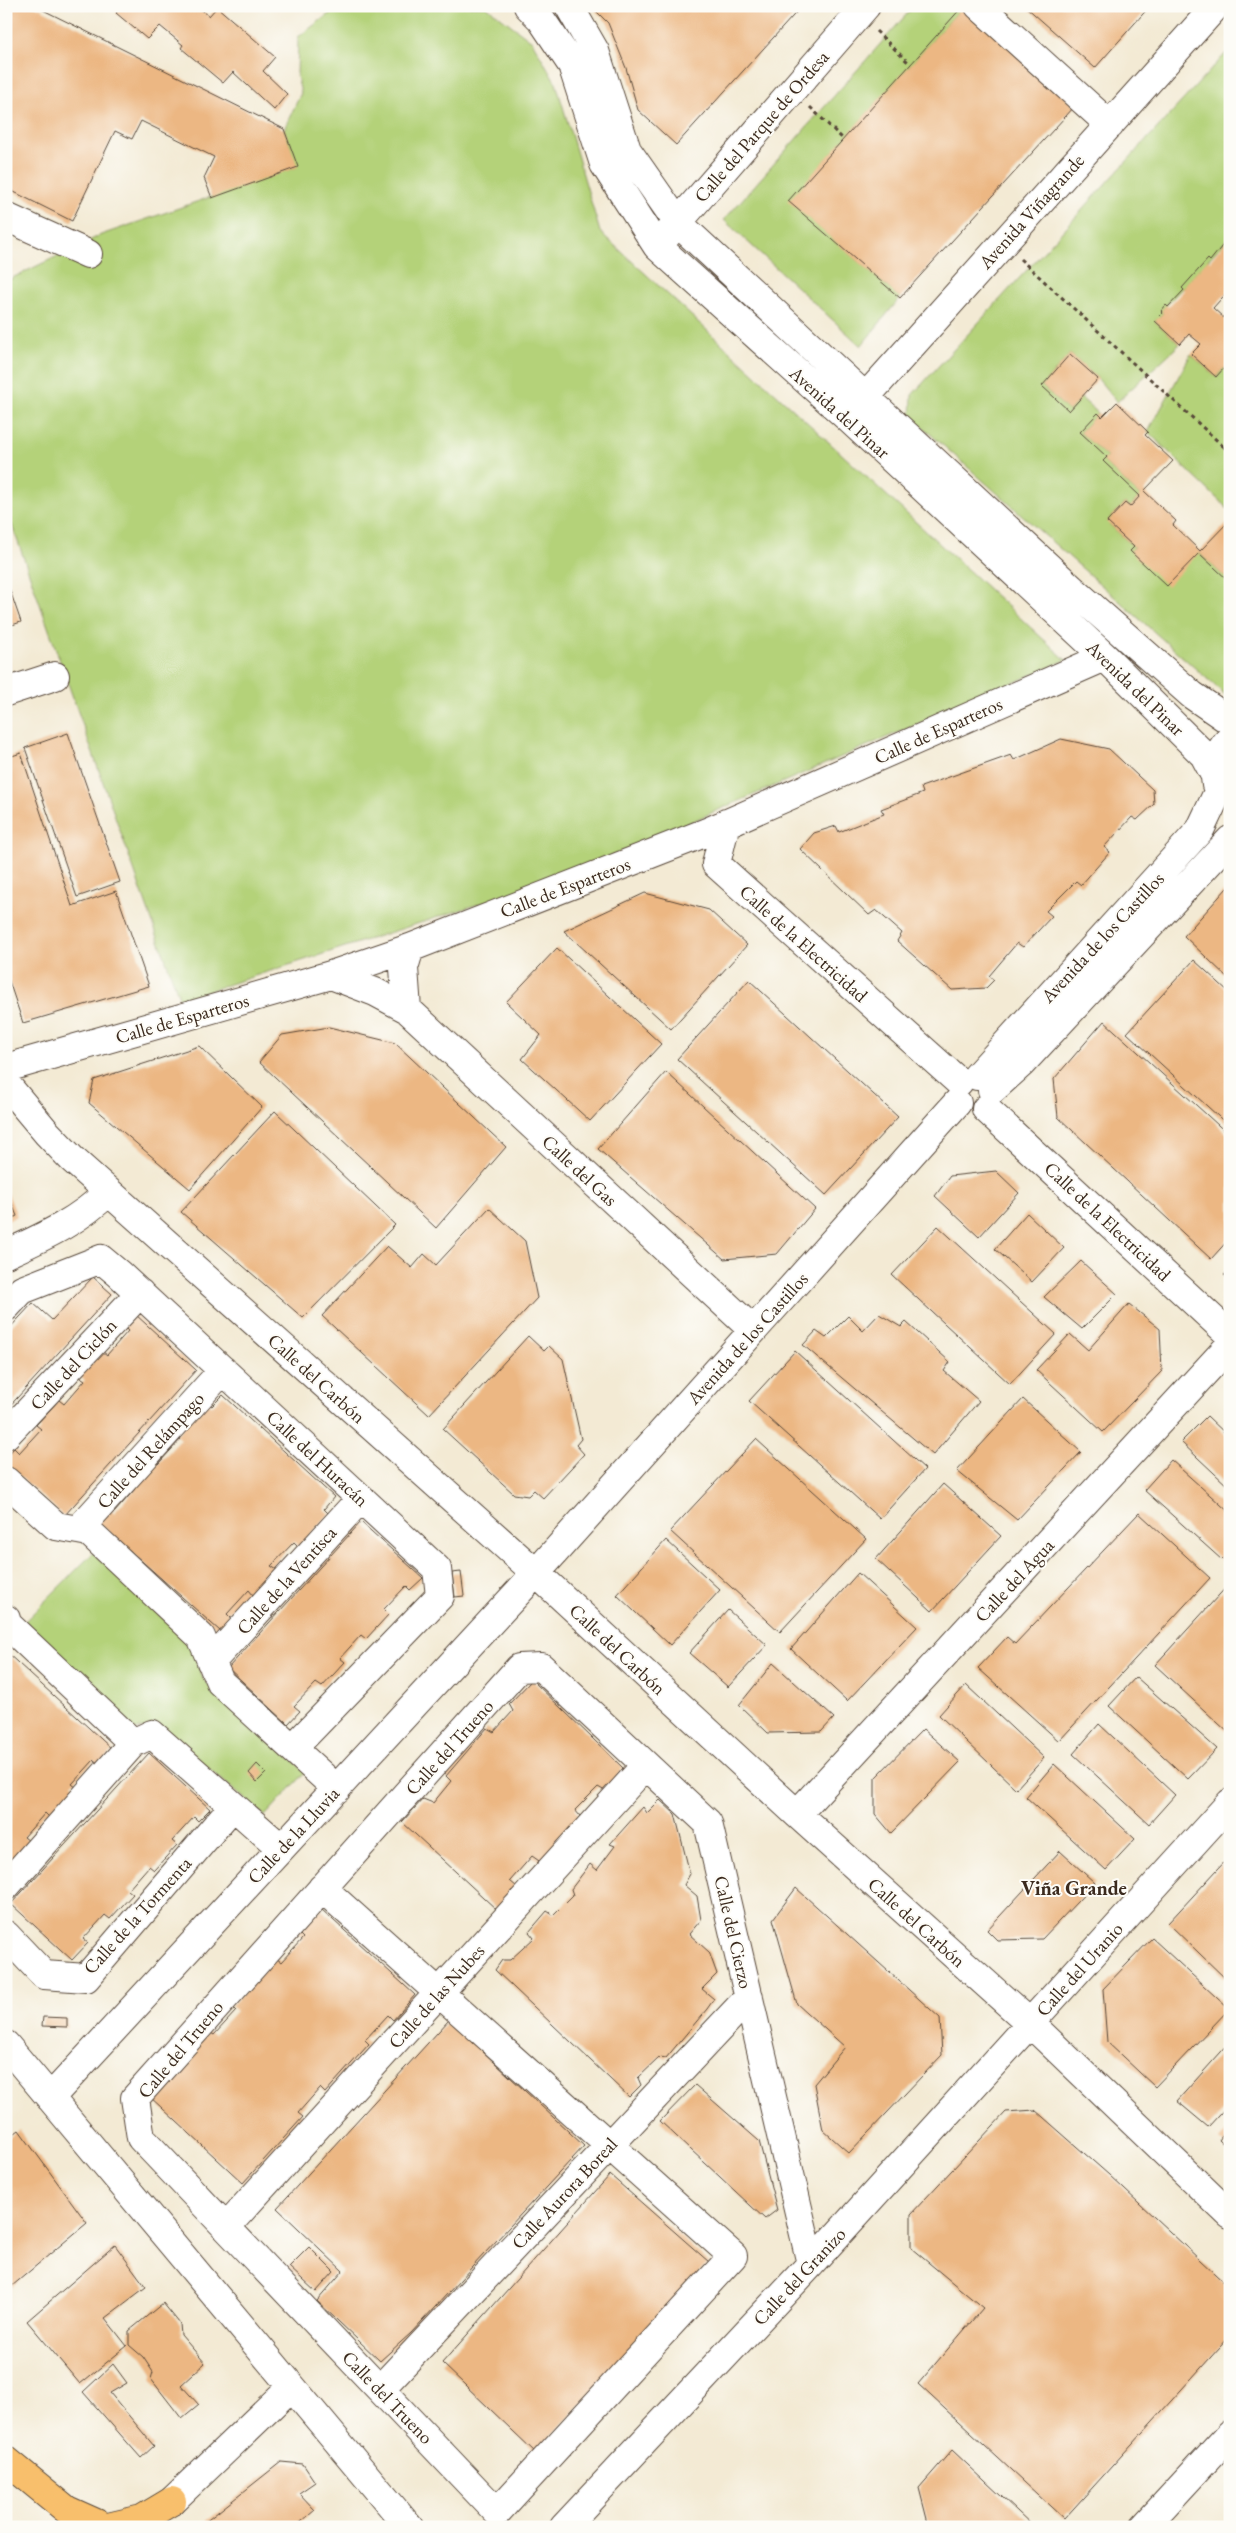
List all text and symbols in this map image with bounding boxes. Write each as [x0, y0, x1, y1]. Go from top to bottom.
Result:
street label: Calle del Parque de Ordesa [688, 45, 835, 208]
street label: Avenida Viñagrande [972, 148, 1090, 275]
street label: Avenida del Pinar [783, 360, 896, 465]
street label: Avenida del Pinar [1080, 634, 1191, 742]
street label: Calle de Esparteros [870, 691, 1006, 770]
street label: Calle de Esparteros [496, 851, 634, 924]
street label: Avenida de los Castillos [1035, 867, 1169, 1009]
street label: Calle de la Electricidad [734, 879, 873, 1008]
street label: Calle de Esparteros [112, 987, 252, 1049]
street label: Calle del Gas [537, 1129, 623, 1212]
street label: Calle de la Electricidad [1039, 1156, 1177, 1287]
street label: Avenida de los Castillos [681, 1267, 814, 1411]
street label: Calle del Ciclón [24, 1313, 122, 1416]
street label: Calle del Carbón [262, 1328, 371, 1429]
street label: Calle del Relámpago [91, 1386, 210, 1514]
street label: Calle del Huracán [261, 1404, 374, 1512]
street label: Calle de la Ventisca [231, 1520, 342, 1640]
street label: Calle del Agua [969, 1533, 1060, 1628]
street label: Calle del Carbón [564, 1598, 671, 1701]
street label: Calle del Trueno [400, 1694, 499, 1801]
street label: Calle de la Lluvia [242, 1781, 345, 1889]
street label: Calle de la Tormenta [78, 1851, 197, 1980]
street label: Calle del Carbón [862, 1872, 971, 1973]
street label: Calle del Cierzo [708, 1873, 759, 1991]
district label: Viña Grande [1021, 1875, 1127, 1901]
street label: Calle del Uranio [1030, 1917, 1128, 2022]
street label: Calle de las Nubes [383, 1939, 490, 2054]
street label: Calle del Trueno [132, 1995, 229, 2104]
street label: Calle Aurora Boreal [506, 2132, 623, 2255]
street label: Calle del Granizo [747, 2222, 851, 2331]
street label: Calle del Trueno [337, 2345, 439, 2449]

